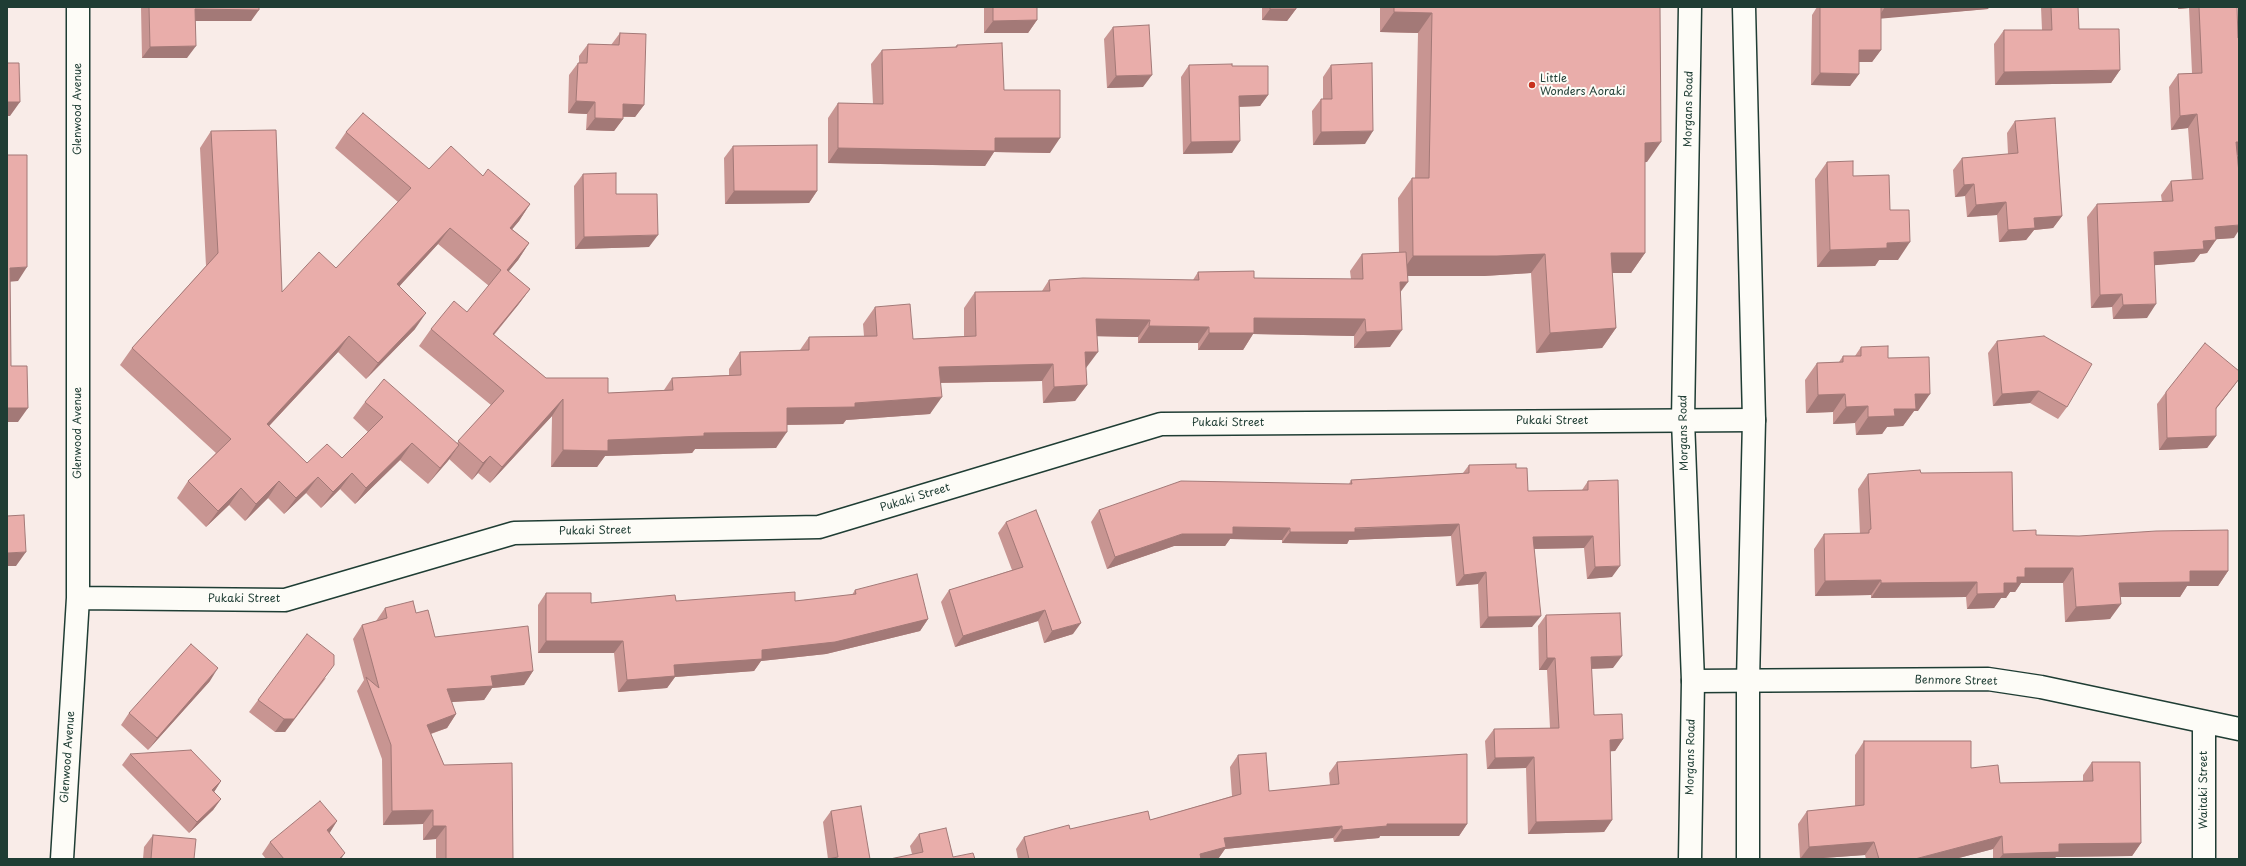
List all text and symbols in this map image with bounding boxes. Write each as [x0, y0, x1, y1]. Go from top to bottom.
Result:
street label: Glenwood Avenue [71, 63, 85, 155]
street label: Morgans Road [1682, 71, 1696, 147]
place label: Little Wonders Aoraki [1540, 72, 1626, 98]
marker: Little Wonders Aoraki [1527, 80, 1537, 90]
street label: Glenwood Avenue [71, 387, 85, 479]
street label: Morgans Road [1677, 395, 1691, 471]
street label: Pukaki Street [1516, 414, 1588, 428]
street label: Pukaki Street [1192, 416, 1264, 430]
street label: Pukaki Street [878, 481, 952, 515]
street label: Pukaki Street [559, 524, 631, 538]
street label: Pukaki Street [208, 592, 280, 606]
street label: Benmore Street [1914, 674, 1998, 688]
street label: Glenwood Avenue [58, 711, 78, 803]
street label: Morgans Road [1684, 719, 1698, 795]
street label: Waitaki Street [2197, 751, 2211, 829]

